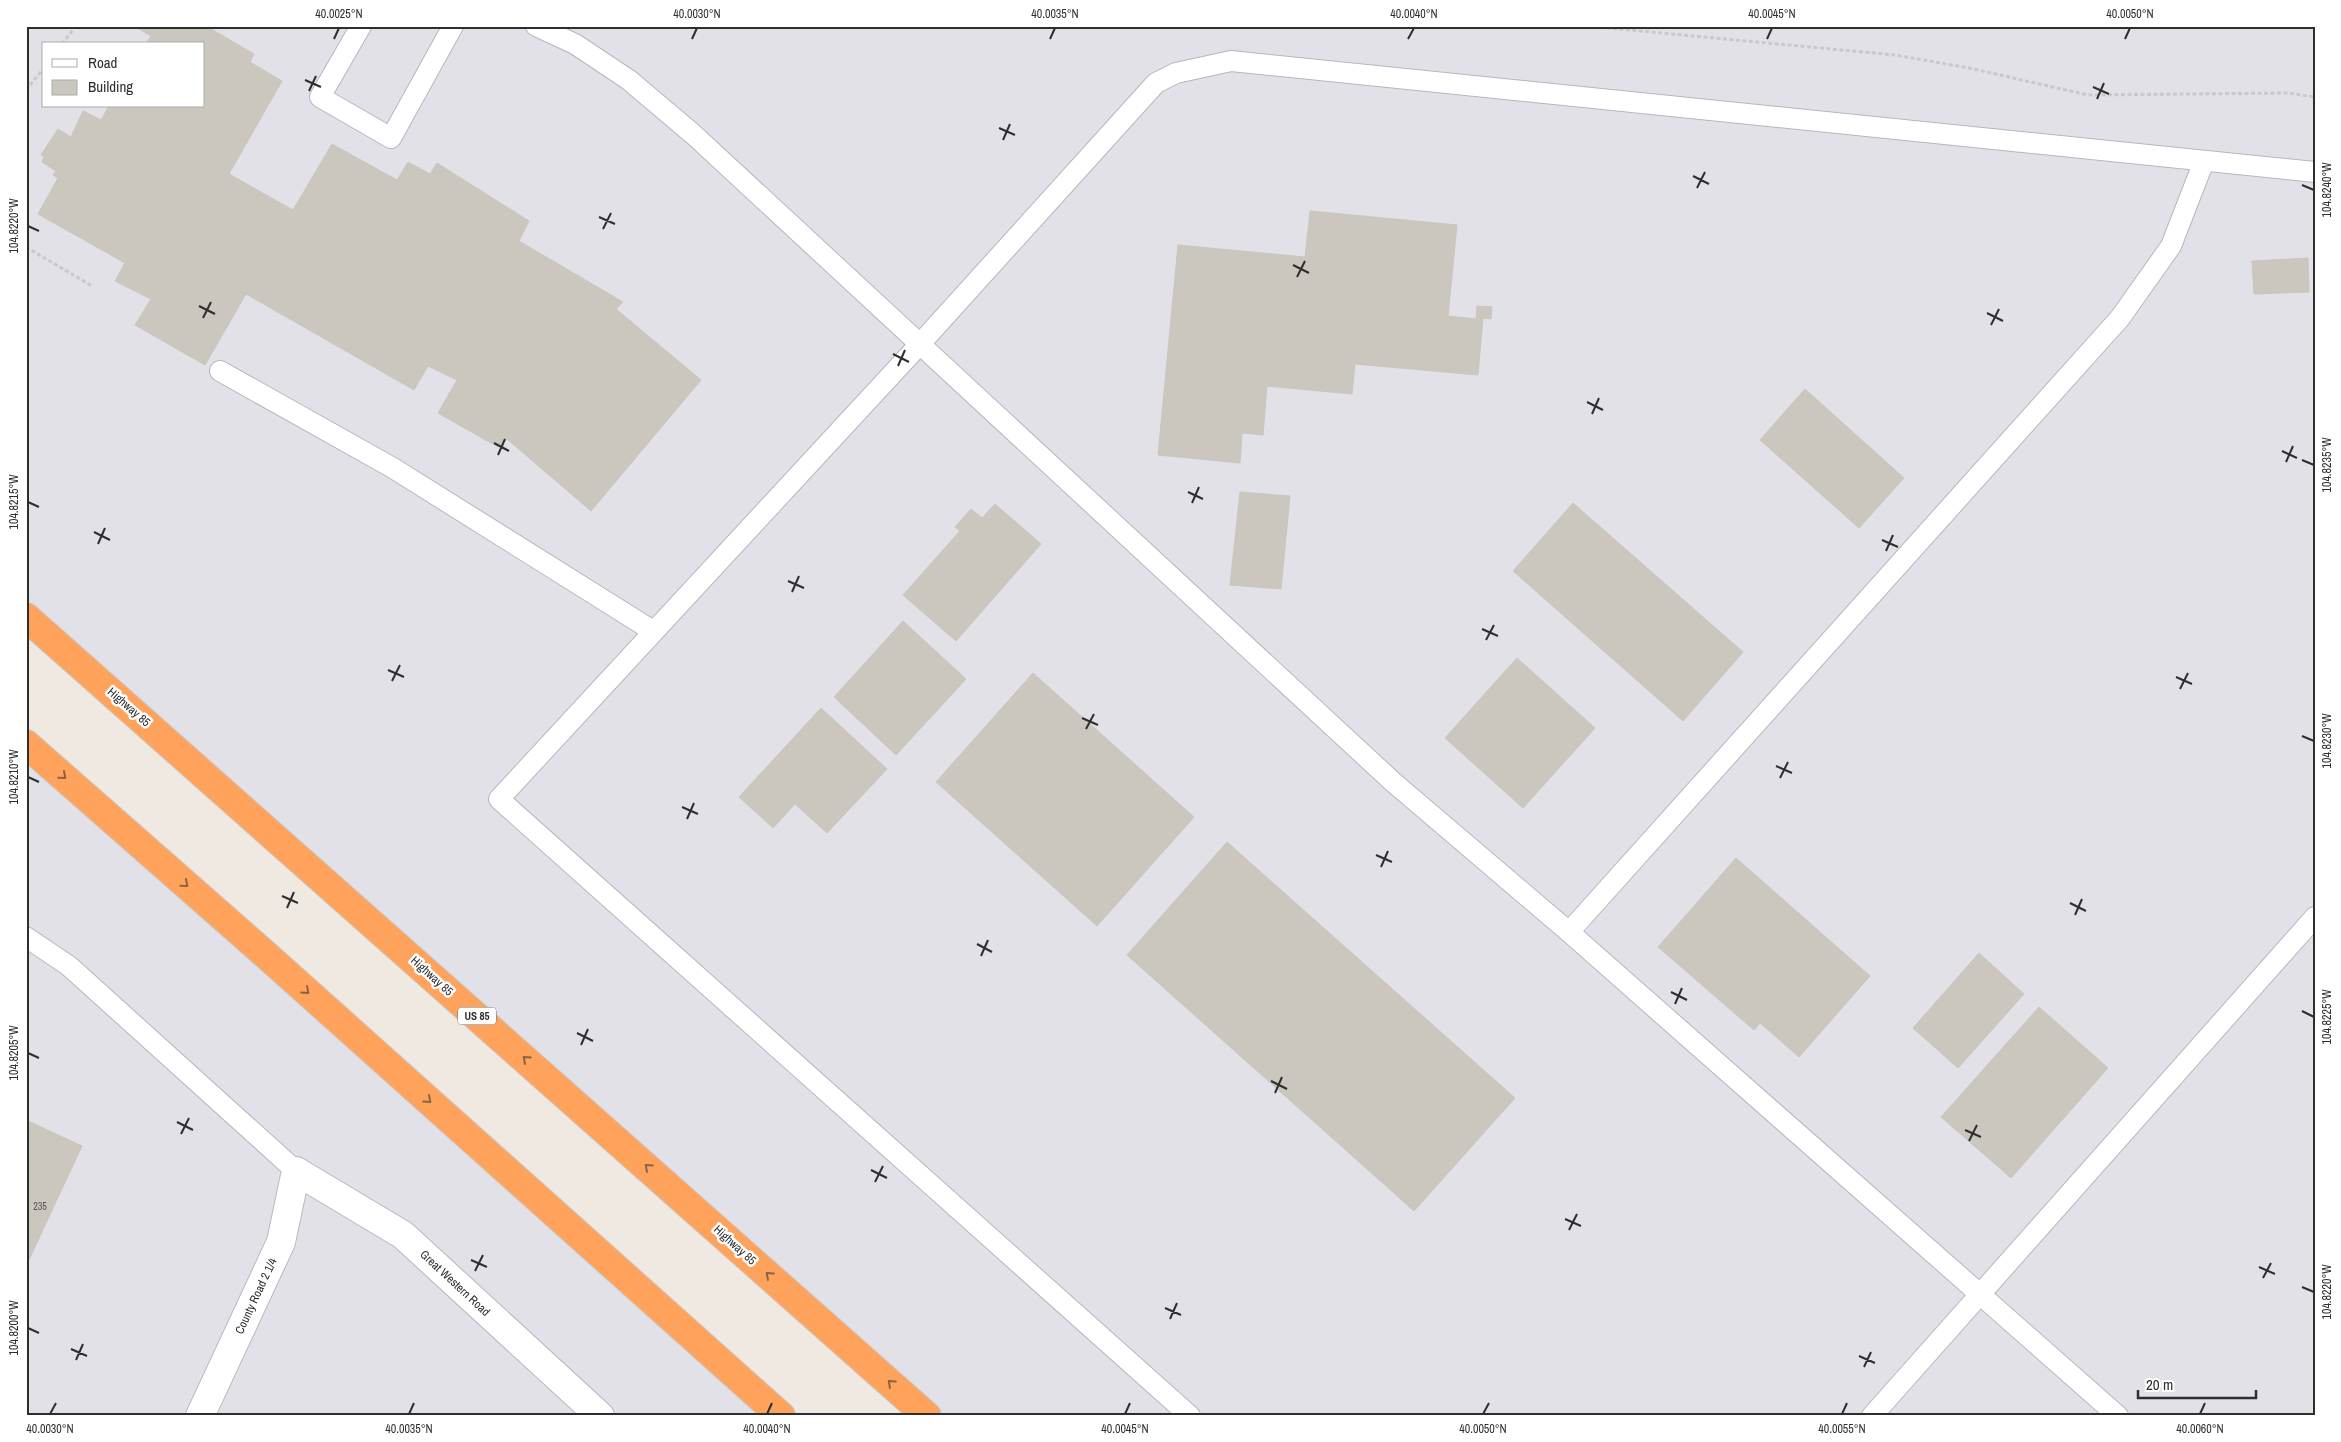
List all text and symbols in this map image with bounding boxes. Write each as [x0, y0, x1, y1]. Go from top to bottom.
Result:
text: 40.0025°N [315, 6, 363, 22]
text: 40.0030°N [673, 6, 721, 22]
text: 40.0035°N [1031, 6, 1079, 22]
text: 40.0040°N [1390, 6, 1438, 22]
text: 40.0045°N [1748, 6, 1796, 22]
text: 40.0050°N [2106, 6, 2154, 22]
legend [42, 42, 205, 108]
text: Road [88, 52, 117, 73]
text: Building [88, 76, 133, 97]
text: 104.8240°W [2319, 162, 2335, 218]
text: 104.8220°W [6, 198, 22, 254]
text: 104.8235°W [2319, 437, 2335, 493]
text: 104.8215°W [6, 474, 22, 530]
street label: Highway 85 [104, 684, 154, 730]
text: 104.8230°W [2319, 713, 2335, 769]
text: 104.8210°W [6, 749, 22, 805]
one-way arrow [57, 770, 66, 779]
one-way arrow [179, 878, 188, 887]
street label: Highway 85 [407, 953, 457, 1000]
one-way arrow [301, 985, 310, 994]
text: 104.8225°W [2319, 989, 2335, 1045]
road number: US 85 [458, 1008, 496, 1024]
text: 104.8205°W [6, 1025, 22, 1081]
one-way arrow [523, 1056, 532, 1065]
one-way arrow [422, 1094, 431, 1103]
one-way arrow [644, 1164, 653, 1173]
house number: 235 [33, 1200, 47, 1213]
street label: Highway 85 [710, 1222, 760, 1269]
street label: Great Western Road [417, 1246, 493, 1320]
street label: County Road 2 1/4 [231, 1255, 281, 1337]
text: 104.8220°W [2319, 1264, 2335, 1320]
one-way arrow [766, 1272, 775, 1281]
text: 104.8200°W [6, 1300, 22, 1356]
scale bar [2138, 1367, 2256, 1399]
text: 20 m [2146, 1374, 2173, 1395]
one-way arrow [887, 1380, 896, 1389]
text: 40.0030°N [26, 1421, 74, 1437]
text: 40.0035°N [385, 1421, 433, 1437]
text: 40.0040°N [743, 1421, 791, 1437]
text: 40.0045°N [1101, 1421, 1149, 1437]
text: 40.0050°N [1459, 1421, 1507, 1437]
text: 40.0055°N [1818, 1421, 1866, 1437]
text: 40.0060°N [2176, 1421, 2224, 1437]

